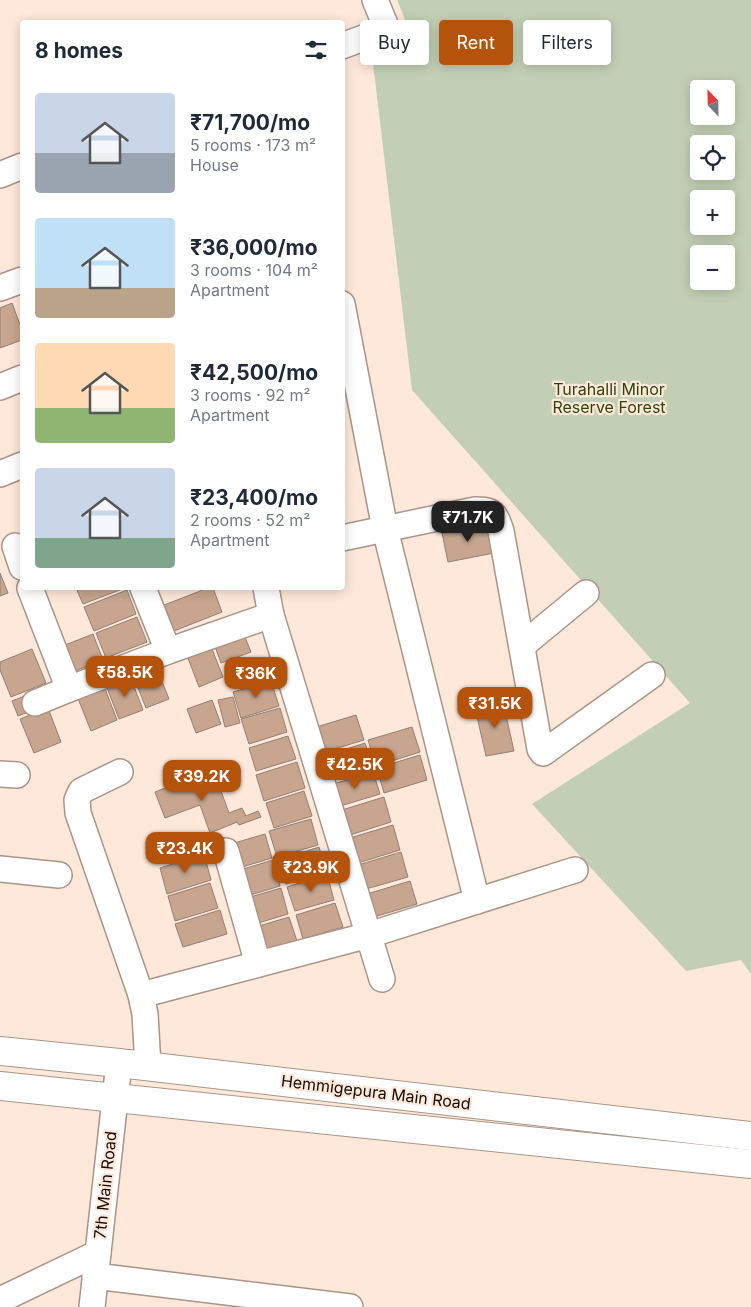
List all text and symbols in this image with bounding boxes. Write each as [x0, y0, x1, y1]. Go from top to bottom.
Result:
chip: Buy [360, 20, 429, 65]
chip: Rent [439, 20, 513, 65]
chip: Filters [523, 20, 611, 65]
icon: filters [302, 36, 330, 64]
text: 8 homes [35, 38, 123, 63]
north arrow [690, 80, 735, 125]
map controls [690, 80, 735, 290]
text: ₹71,700/mo [190, 110, 310, 135]
icon: home [75, 113, 135, 173]
text: 5 rooms · 173 m² [190, 135, 316, 155]
button: locate [690, 135, 735, 180]
text: House [190, 155, 239, 175]
button: + [690, 190, 735, 235]
text: ₹36,000/mo [190, 235, 318, 260]
icon: home [75, 238, 135, 298]
button: − [690, 245, 735, 290]
text: 3 rooms · 104 m² [190, 260, 318, 280]
text: Apartment [190, 280, 270, 300]
text: ₹42,500/mo [190, 360, 318, 385]
icon: home [75, 363, 135, 423]
park label: Turahalli Minor Reserve Forest [552, 379, 666, 417]
text: 3 rooms · 92 m² [190, 385, 311, 405]
text: Apartment [190, 405, 270, 425]
text: ₹23,400/mo [190, 485, 318, 510]
icon: home [75, 488, 135, 548]
pin: ₹71.7K [427, 500, 509, 543]
text: ₹71.7K [442, 507, 494, 527]
text: 2 rooms · 52 m² [190, 510, 310, 530]
text: Apartment [190, 530, 270, 550]
pin: ₹58.5K [84, 656, 166, 698]
pin: ₹36K [226, 656, 286, 699]
text: ₹58.5K [97, 662, 153, 682]
text: ₹36K [235, 663, 277, 683]
pin: ₹31.5K [454, 686, 536, 729]
text: ₹31.5K [468, 693, 522, 713]
pin: ₹42.5K [314, 748, 396, 790]
text: ₹42.5K [326, 754, 384, 774]
pin: ₹39.2K [161, 760, 243, 802]
text: ₹39.2K [174, 766, 230, 786]
pin: ₹23.4K [144, 832, 226, 874]
text: ₹23.4K [157, 838, 213, 858]
pin: ₹23.9K [270, 850, 352, 893]
text: ₹23.9K [283, 857, 339, 877]
street label: Hemmigepura Main Road [280, 1070, 472, 1114]
street label: 7th Main Road [89, 1130, 121, 1240]

